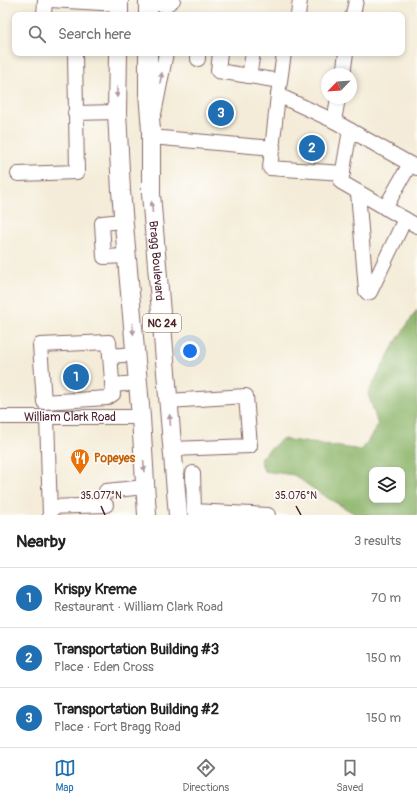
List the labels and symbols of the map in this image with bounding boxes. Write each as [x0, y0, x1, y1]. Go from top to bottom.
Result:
north arrow [321, 68, 357, 104]
one-way arrow [158, 72, 164, 84]
one-way arrow [114, 86, 120, 99]
pin: 3 [208, 98, 234, 128]
pin: 2 [299, 133, 325, 163]
one-way arrow [148, 201, 155, 213]
street label: Bragg Boulevard [145, 220, 167, 301]
road number: NC 24 [143, 314, 181, 332]
one-way arrow [130, 323, 137, 335]
your location [180, 341, 200, 361]
pin: 1 [63, 362, 89, 392]
street label: William Clark Road [24, 410, 116, 425]
one-way arrow [167, 414, 174, 426]
restaurant icon: Popeyes [69, 447, 91, 475]
place label: Popeyes [94, 451, 136, 466]
one-way arrow [140, 460, 147, 472]
text: 35.077°N [80, 490, 122, 502]
text: 35.076°N [275, 490, 317, 502]

